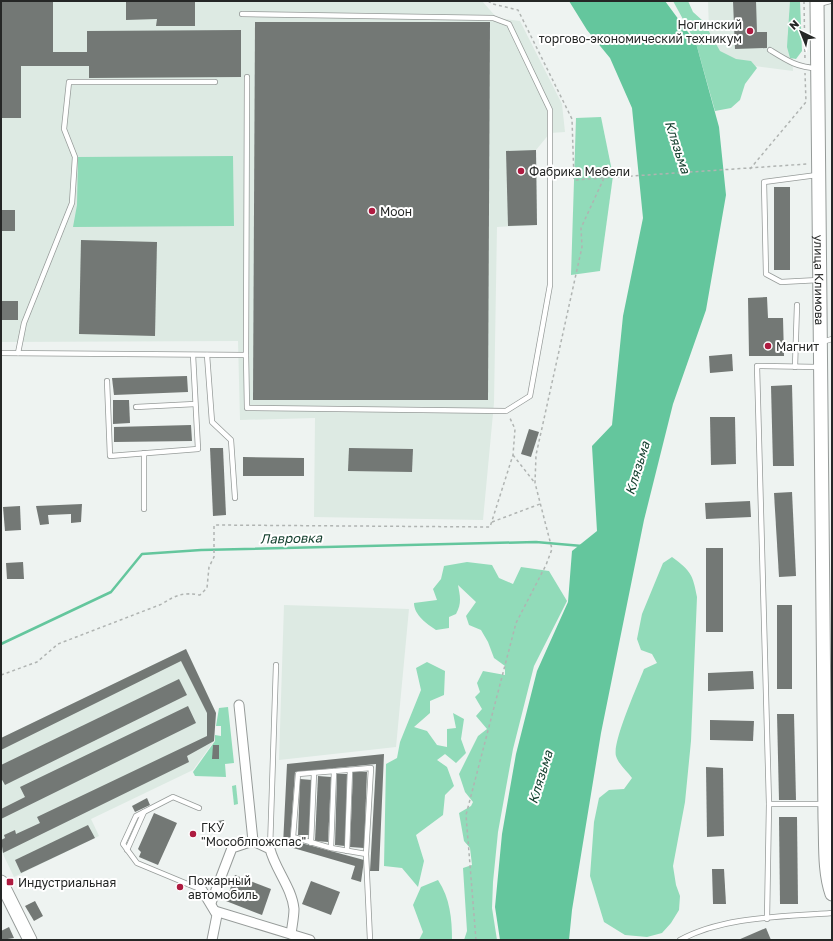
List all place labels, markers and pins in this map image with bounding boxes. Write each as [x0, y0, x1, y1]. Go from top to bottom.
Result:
place label: Ногинский торгово-экономический техникум [539, 17, 742, 46]
marker: Ногинский торгово-экономический техникум [745, 26, 755, 36]
place label: Фабрика Мебели [529, 164, 630, 179]
marker: Фабрика Мебели [516, 166, 526, 176]
place label: Моон [380, 204, 412, 219]
marker: Моон [367, 206, 377, 216]
place label: Магнит [776, 339, 819, 354]
marker: Магнит [763, 341, 773, 351]
place label: ГКУ "Мособлпожспас" [201, 820, 306, 849]
marker: ГКУ "Мособлпожспас" [188, 829, 198, 839]
place label: Пожарный автомобиль [188, 873, 258, 902]
place label: Индустриальная [18, 875, 116, 890]
marker: Индустриальная [5, 877, 15, 887]
marker: Пожарный автомобиль [175, 882, 185, 892]

